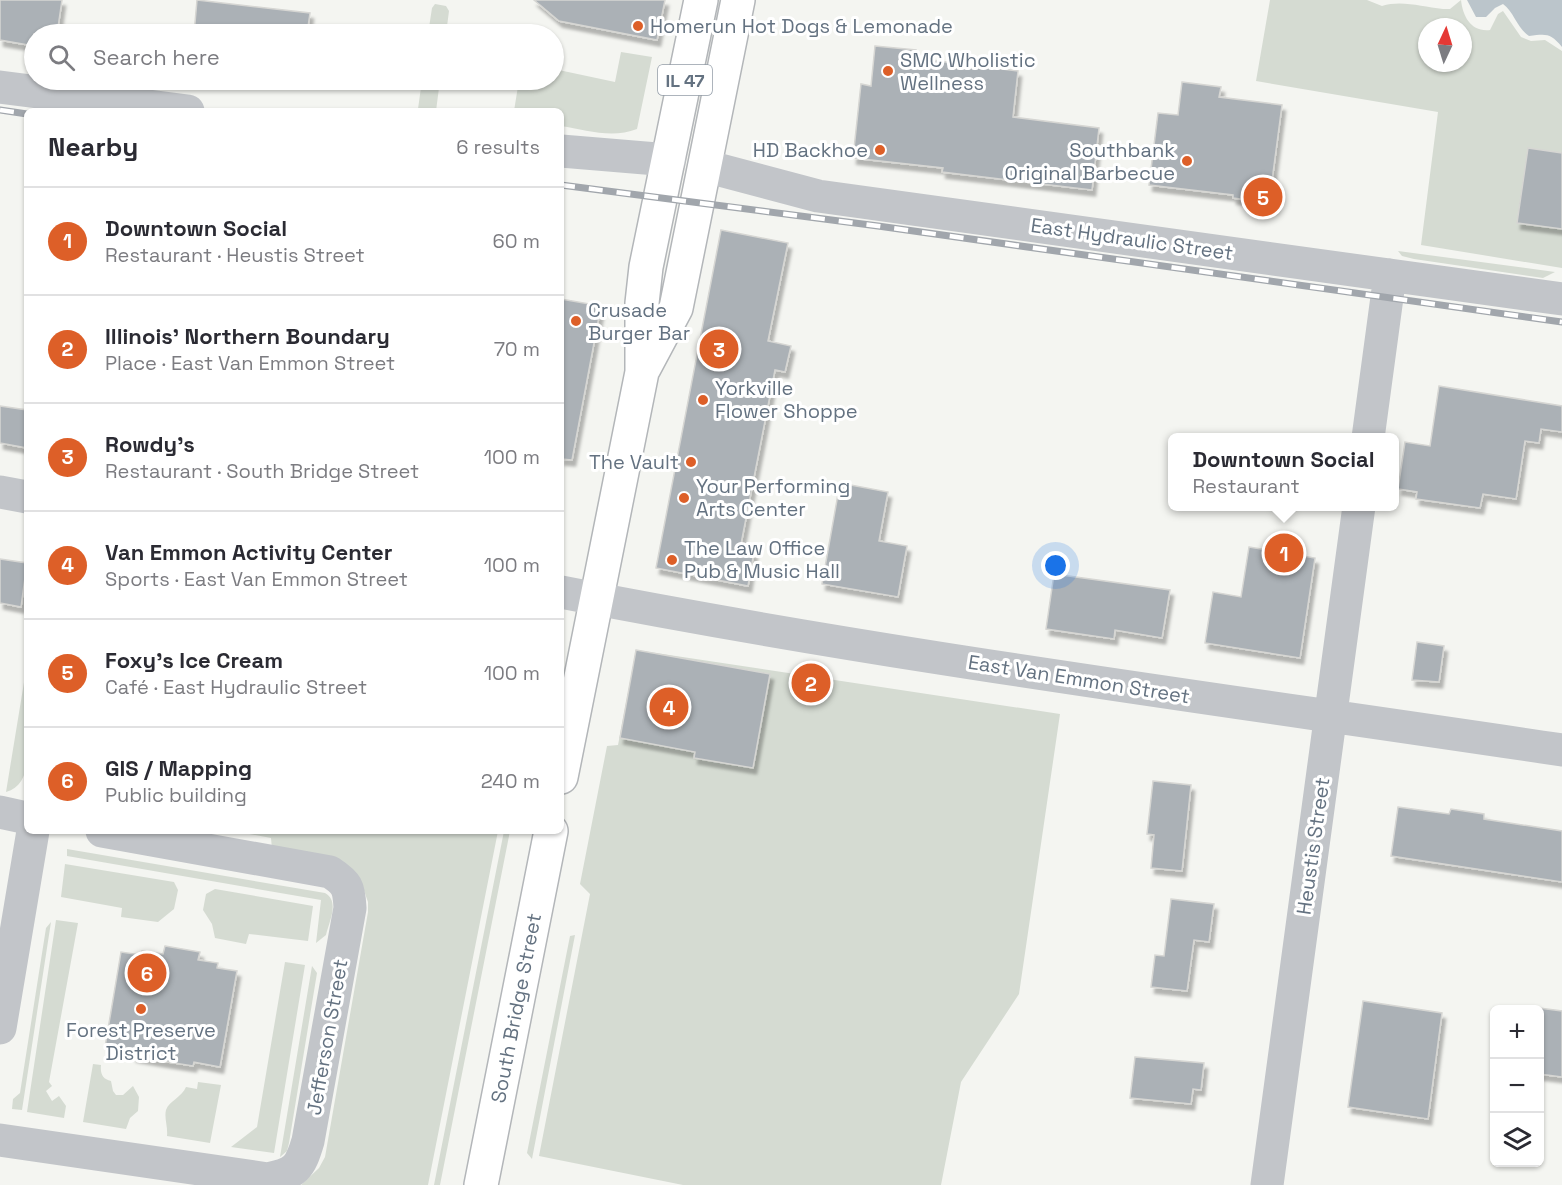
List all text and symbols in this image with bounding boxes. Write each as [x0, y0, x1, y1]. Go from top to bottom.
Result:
place label: Homerun Hot Dogs & Lemonade [650, 13, 953, 39]
north arrow [1418, 18, 1472, 72]
marker: Homerun Hot Dogs & Lemonade [631, 19, 645, 33]
search box [24, 24, 564, 90]
icon: search [45, 41, 78, 74]
text: Search here [93, 43, 220, 71]
place label: SMC Wholistic Wellness [900, 47, 1036, 96]
marker: SMC Wholistic Wellness [881, 64, 895, 78]
road number: IL 47 [658, 65, 712, 95]
text: Nearby [48, 130, 138, 164]
text: 6 results [456, 134, 540, 160]
place label: HD Backhoe [753, 137, 868, 163]
place label: Southbank Original Barbecue [1005, 137, 1175, 186]
marker: HD Backhoe [873, 143, 887, 157]
marker: Southbank Original Barbecue [1180, 154, 1194, 168]
pin: 5 [1244, 174, 1282, 220]
street label: East Hydraulic Street [1029, 212, 1235, 266]
text: Downtown Social [105, 214, 287, 242]
text: 1 [63, 228, 72, 254]
text: 60 m [493, 228, 540, 254]
text: Restaurant · Heustis Street [105, 242, 365, 268]
place label: Crusade Burger Bar [588, 297, 690, 346]
marker: Crusade Burger Bar [569, 314, 583, 328]
text: Illinois' Northern Boundary [105, 322, 390, 350]
pin: 3 [700, 326, 738, 372]
text: 2 [62, 336, 73, 362]
text: 70 m [494, 336, 540, 362]
text: Place · East Van Emmon Street [105, 350, 395, 376]
place label: Yorkville Flower Shoppe [715, 375, 858, 424]
marker: Yorkville Flower Shoppe [696, 393, 710, 407]
text: Rowdy's [105, 430, 195, 458]
popup [1168, 433, 1399, 511]
text: 3 [61, 444, 74, 470]
text: 100 m [484, 444, 540, 470]
text: Downtown Social [1192, 445, 1375, 473]
place label: The Vault [589, 449, 679, 475]
marker: The Vault [684, 455, 698, 469]
text: Restaurant · South Bridge Street [105, 458, 419, 484]
place label: Your Performing Arts Center [696, 473, 850, 522]
text: Restaurant [1192, 473, 1300, 499]
marker: Your Performing Arts Center [677, 491, 691, 505]
pin: 1 [1264, 530, 1304, 576]
place label: The Law Office Pub & Music Hall [684, 535, 840, 584]
text: Van Emmon Activity Center [105, 538, 393, 566]
your location [1041, 551, 1070, 580]
text: 4 [61, 552, 74, 578]
text: 100 m [484, 552, 540, 578]
marker: The Law Office Pub & Music Hall [665, 553, 679, 567]
text: Sports · East Van Emmon Street [105, 566, 408, 592]
text: Foxy's Ice Cream [105, 646, 283, 674]
street label: East Van Emmon Street [966, 649, 1192, 709]
text: 5 [62, 660, 74, 686]
text: 100 m [484, 660, 540, 686]
pin: 2 [792, 660, 830, 706]
text: Café · East Hydraulic Street [105, 674, 367, 700]
pin: 4 [650, 684, 688, 730]
text: GIS / Mapping [105, 754, 252, 782]
text: 6 [61, 768, 74, 794]
text: 240 m [481, 768, 540, 794]
street label: Heustis Street [1290, 776, 1336, 916]
text: Public building [105, 782, 247, 808]
street label: South Bridge Street [485, 911, 547, 1105]
pin: 6 [128, 950, 166, 996]
street label: Jefferson Street [300, 957, 354, 1117]
marker: Forest Preserve District [134, 1002, 148, 1016]
map controls [1490, 1005, 1544, 1167]
button: + [1490, 1005, 1544, 1059]
place label: Forest Preserve District [66, 1017, 216, 1066]
button: − [1490, 1059, 1544, 1113]
button: layers [1490, 1113, 1544, 1167]

